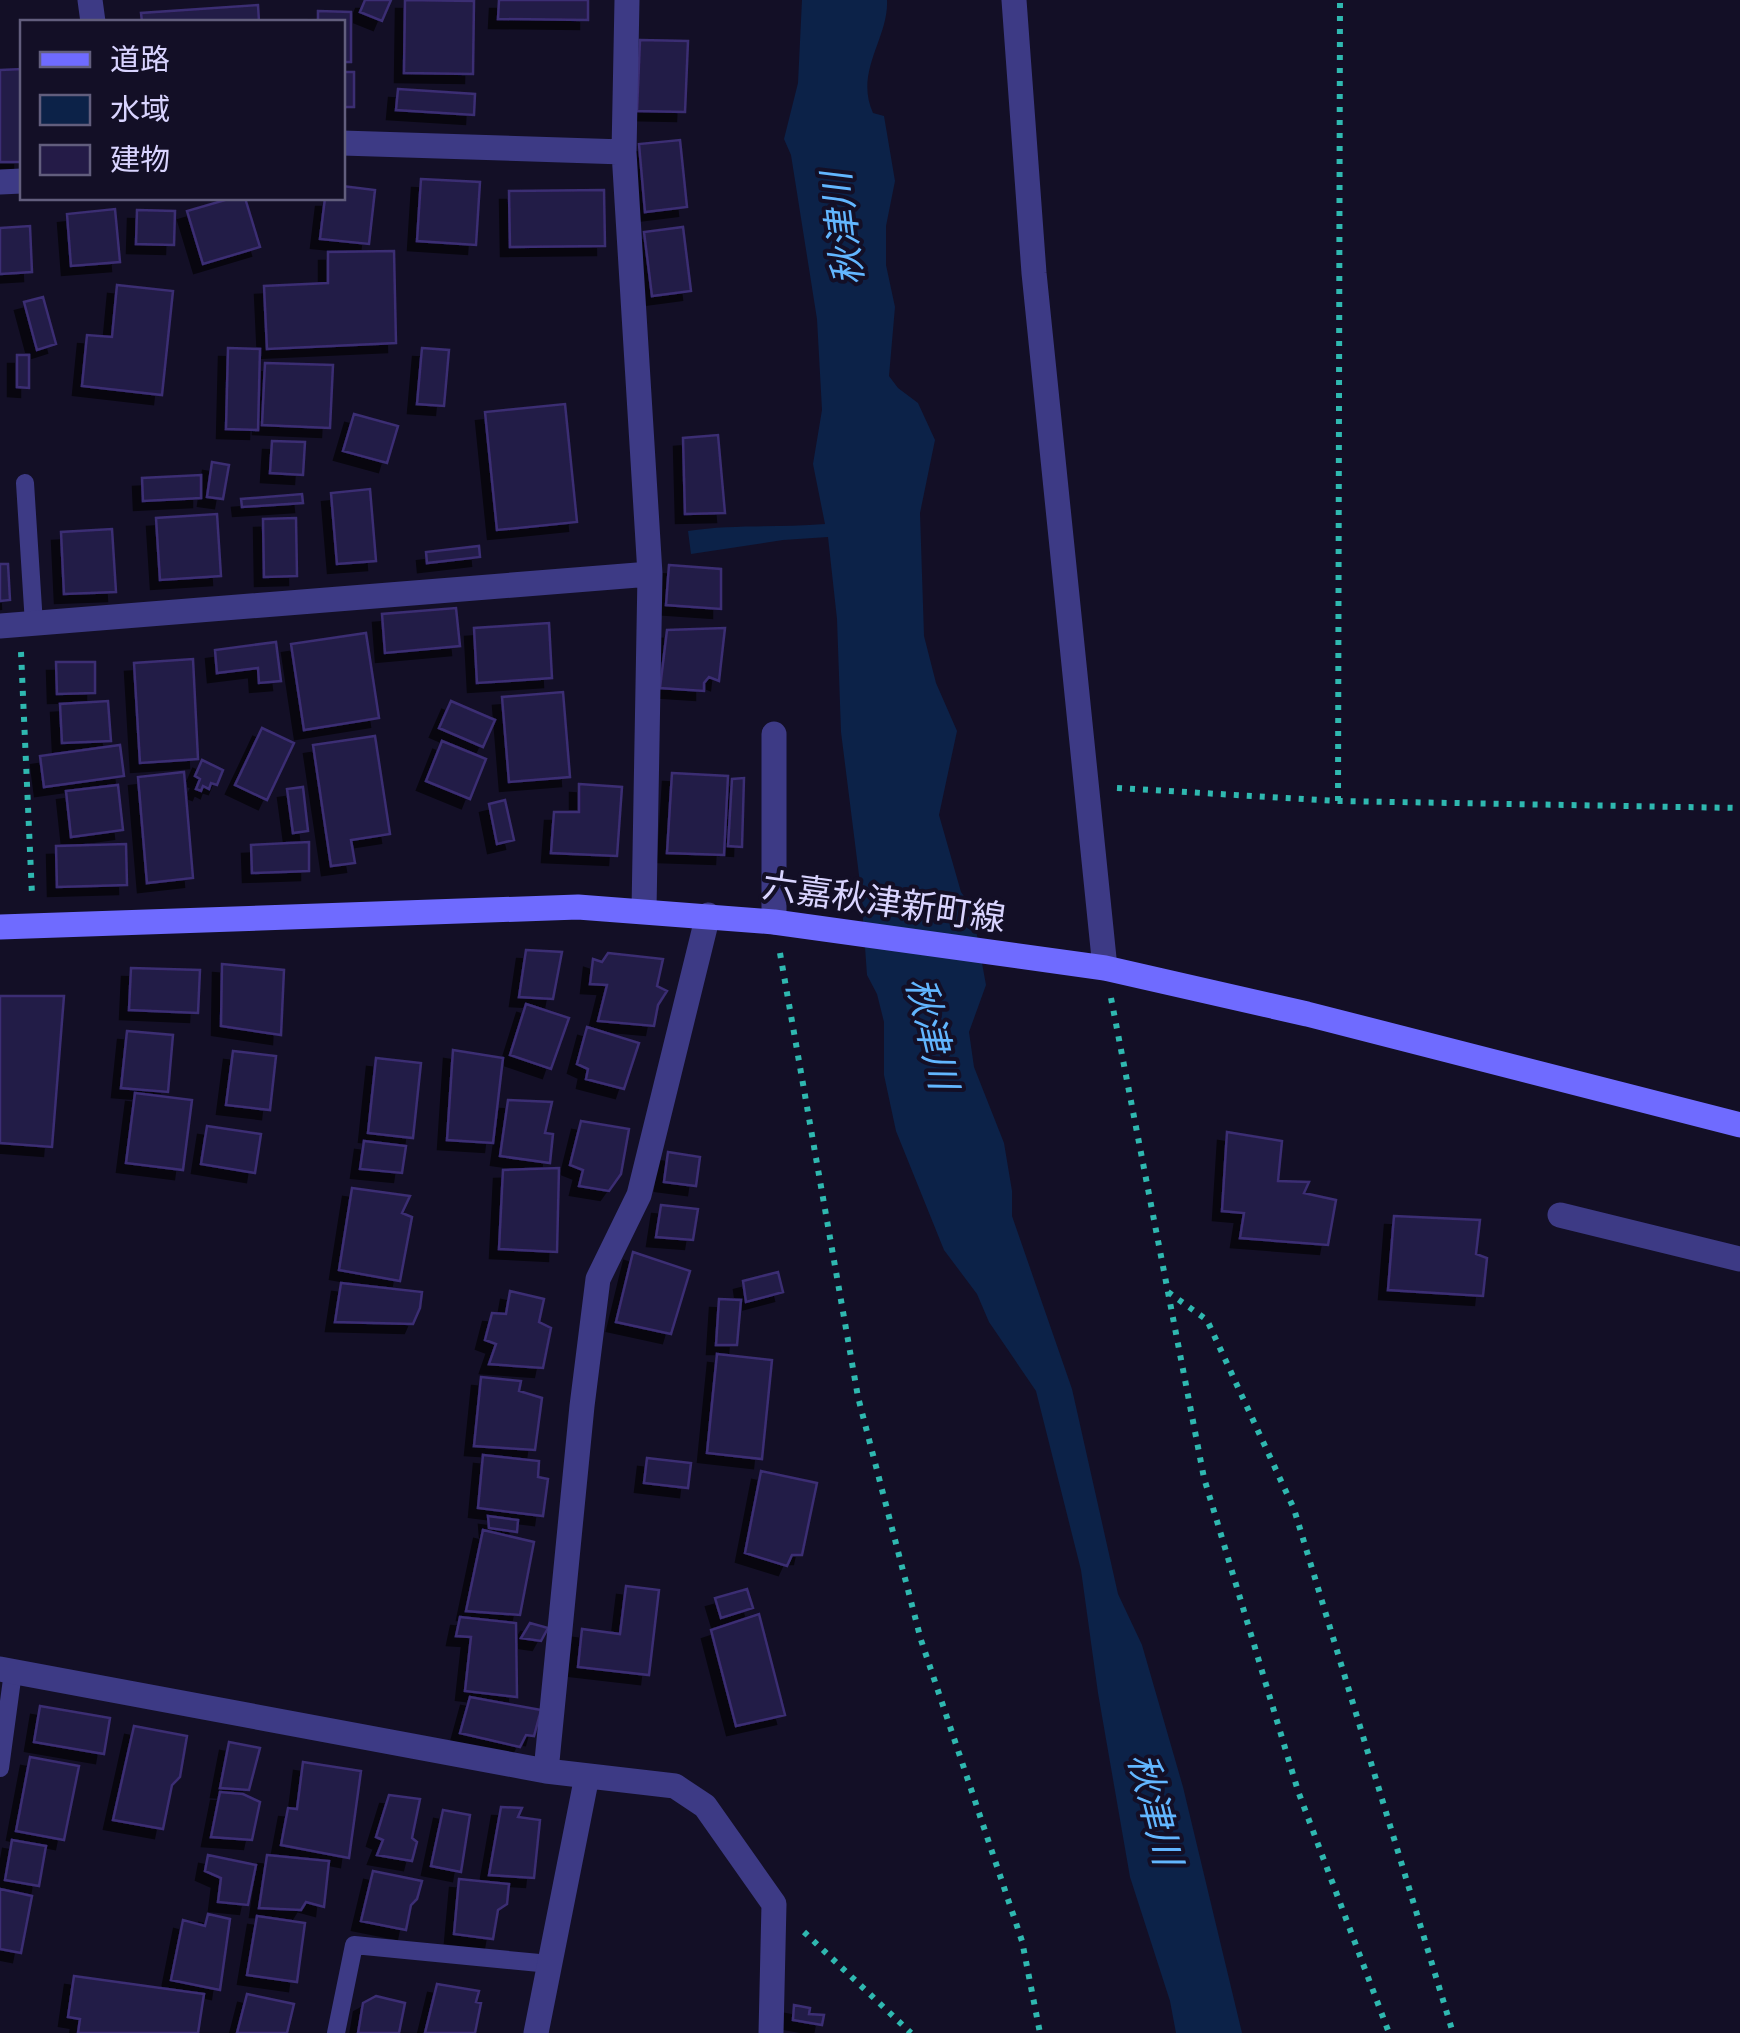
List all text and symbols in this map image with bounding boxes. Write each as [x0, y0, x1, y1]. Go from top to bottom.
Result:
legend [20, 20, 345, 200]
text: 道路 [110, 44, 170, 76]
text: 水域 [110, 94, 170, 126]
text: 建物 [110, 144, 170, 176]
water label: 秋津川 [817, 166, 871, 288]
street label: 六嘉秋津新町線 [760, 867, 1008, 938]
water label: 秋津川 [899, 973, 964, 1097]
water label: 秋津川 [1121, 1749, 1188, 1873]

